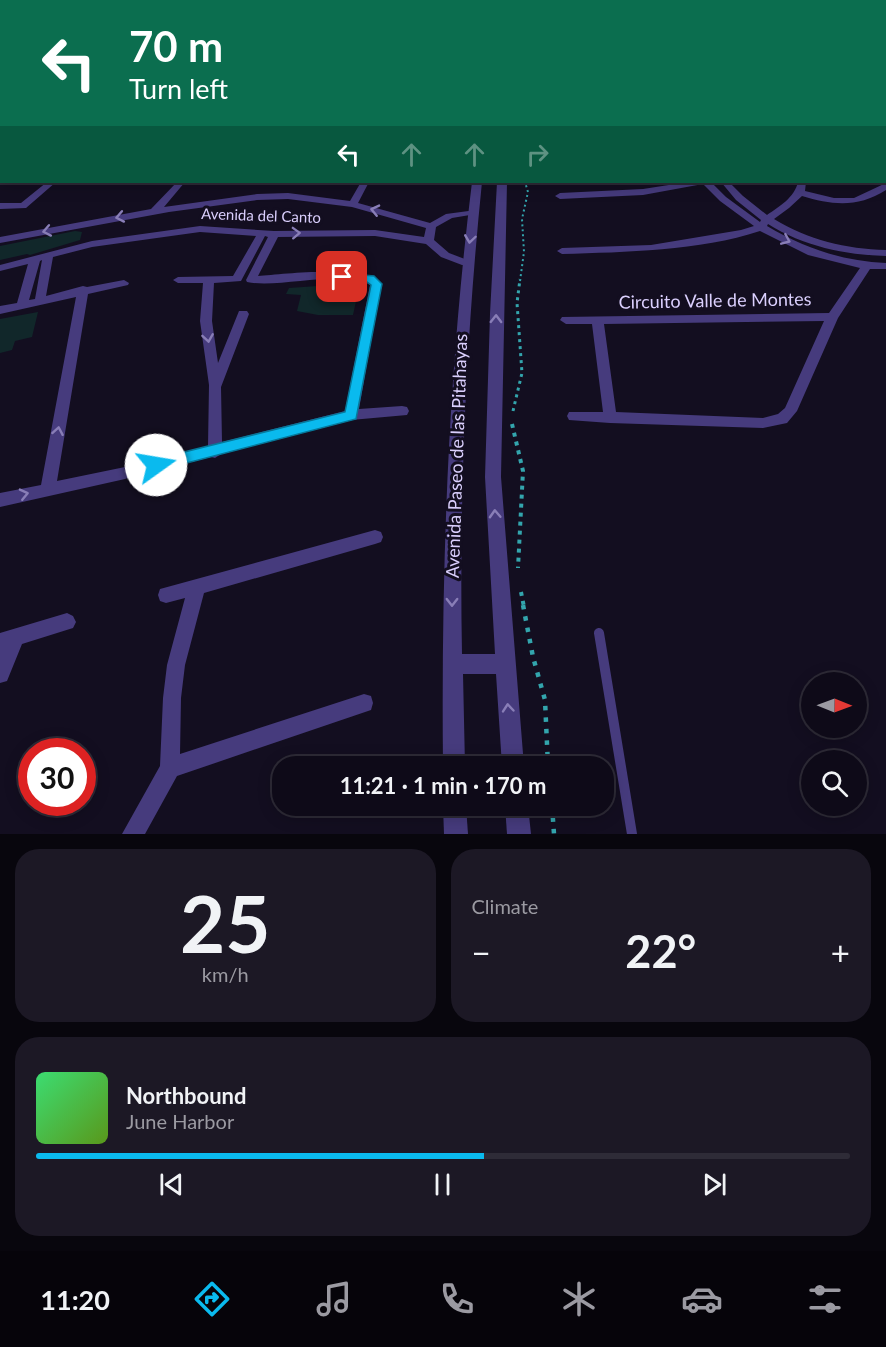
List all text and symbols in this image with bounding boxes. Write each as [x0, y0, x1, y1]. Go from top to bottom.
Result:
text: 70 m [129, 21, 223, 71]
icon: left [30, 24, 108, 102]
text: Turn left [129, 72, 228, 105]
icon: left [332, 138, 365, 171]
icon: ahead [395, 138, 428, 171]
icon: ahead [458, 138, 491, 171]
icon: right [521, 138, 554, 171]
street label: Avenida del Canto [201, 204, 321, 226]
one-way arrow [370, 204, 380, 217]
one-way arrow [115, 210, 125, 223]
one-way arrow [42, 224, 52, 237]
one-way arrow [292, 227, 301, 240]
one-way arrow [780, 233, 791, 245]
one-way arrow [464, 235, 476, 244]
pin [316, 251, 367, 302]
icon: arrive [325, 260, 358, 293]
street label: Circuito Valle de Montes [618, 287, 812, 313]
one-way arrow [489, 314, 502, 323]
one-way arrow [202, 333, 214, 342]
street label: Avenida Paseo de las Pitahayas [441, 333, 471, 579]
one-way arrow [51, 426, 64, 436]
position arrow [124, 433, 188, 497]
one-way arrow [19, 488, 29, 501]
one-way arrow [489, 509, 502, 518]
one-way arrow [446, 597, 458, 606]
north arrow [801, 672, 867, 738]
map controls [801, 672, 867, 816]
one-way arrow [502, 704, 515, 713]
speed limit sign: 30 [18, 738, 96, 816]
button: search [801, 750, 867, 816]
text: 11:21 · 1 min · 170 m [340, 772, 546, 799]
text: 25 [180, 876, 270, 970]
text: Climate [472, 894, 538, 918]
text: 22° [625, 924, 696, 978]
text: − [472, 932, 491, 972]
text: + [831, 932, 850, 972]
text: km/h [202, 962, 249, 986]
text: Northbound [126, 1082, 246, 1109]
text: June Harbor [126, 1109, 234, 1133]
icon: previous [155, 1168, 188, 1201]
icon: pause [426, 1168, 459, 1201]
icon: next [698, 1168, 731, 1201]
icon: directions [191, 1278, 233, 1320]
icon: music [313, 1278, 355, 1320]
icon: phone [436, 1278, 478, 1320]
icon: climate [558, 1278, 600, 1320]
icon: car [681, 1278, 723, 1320]
icon: filters [804, 1278, 846, 1320]
text: 11:20 [40, 1283, 110, 1316]

